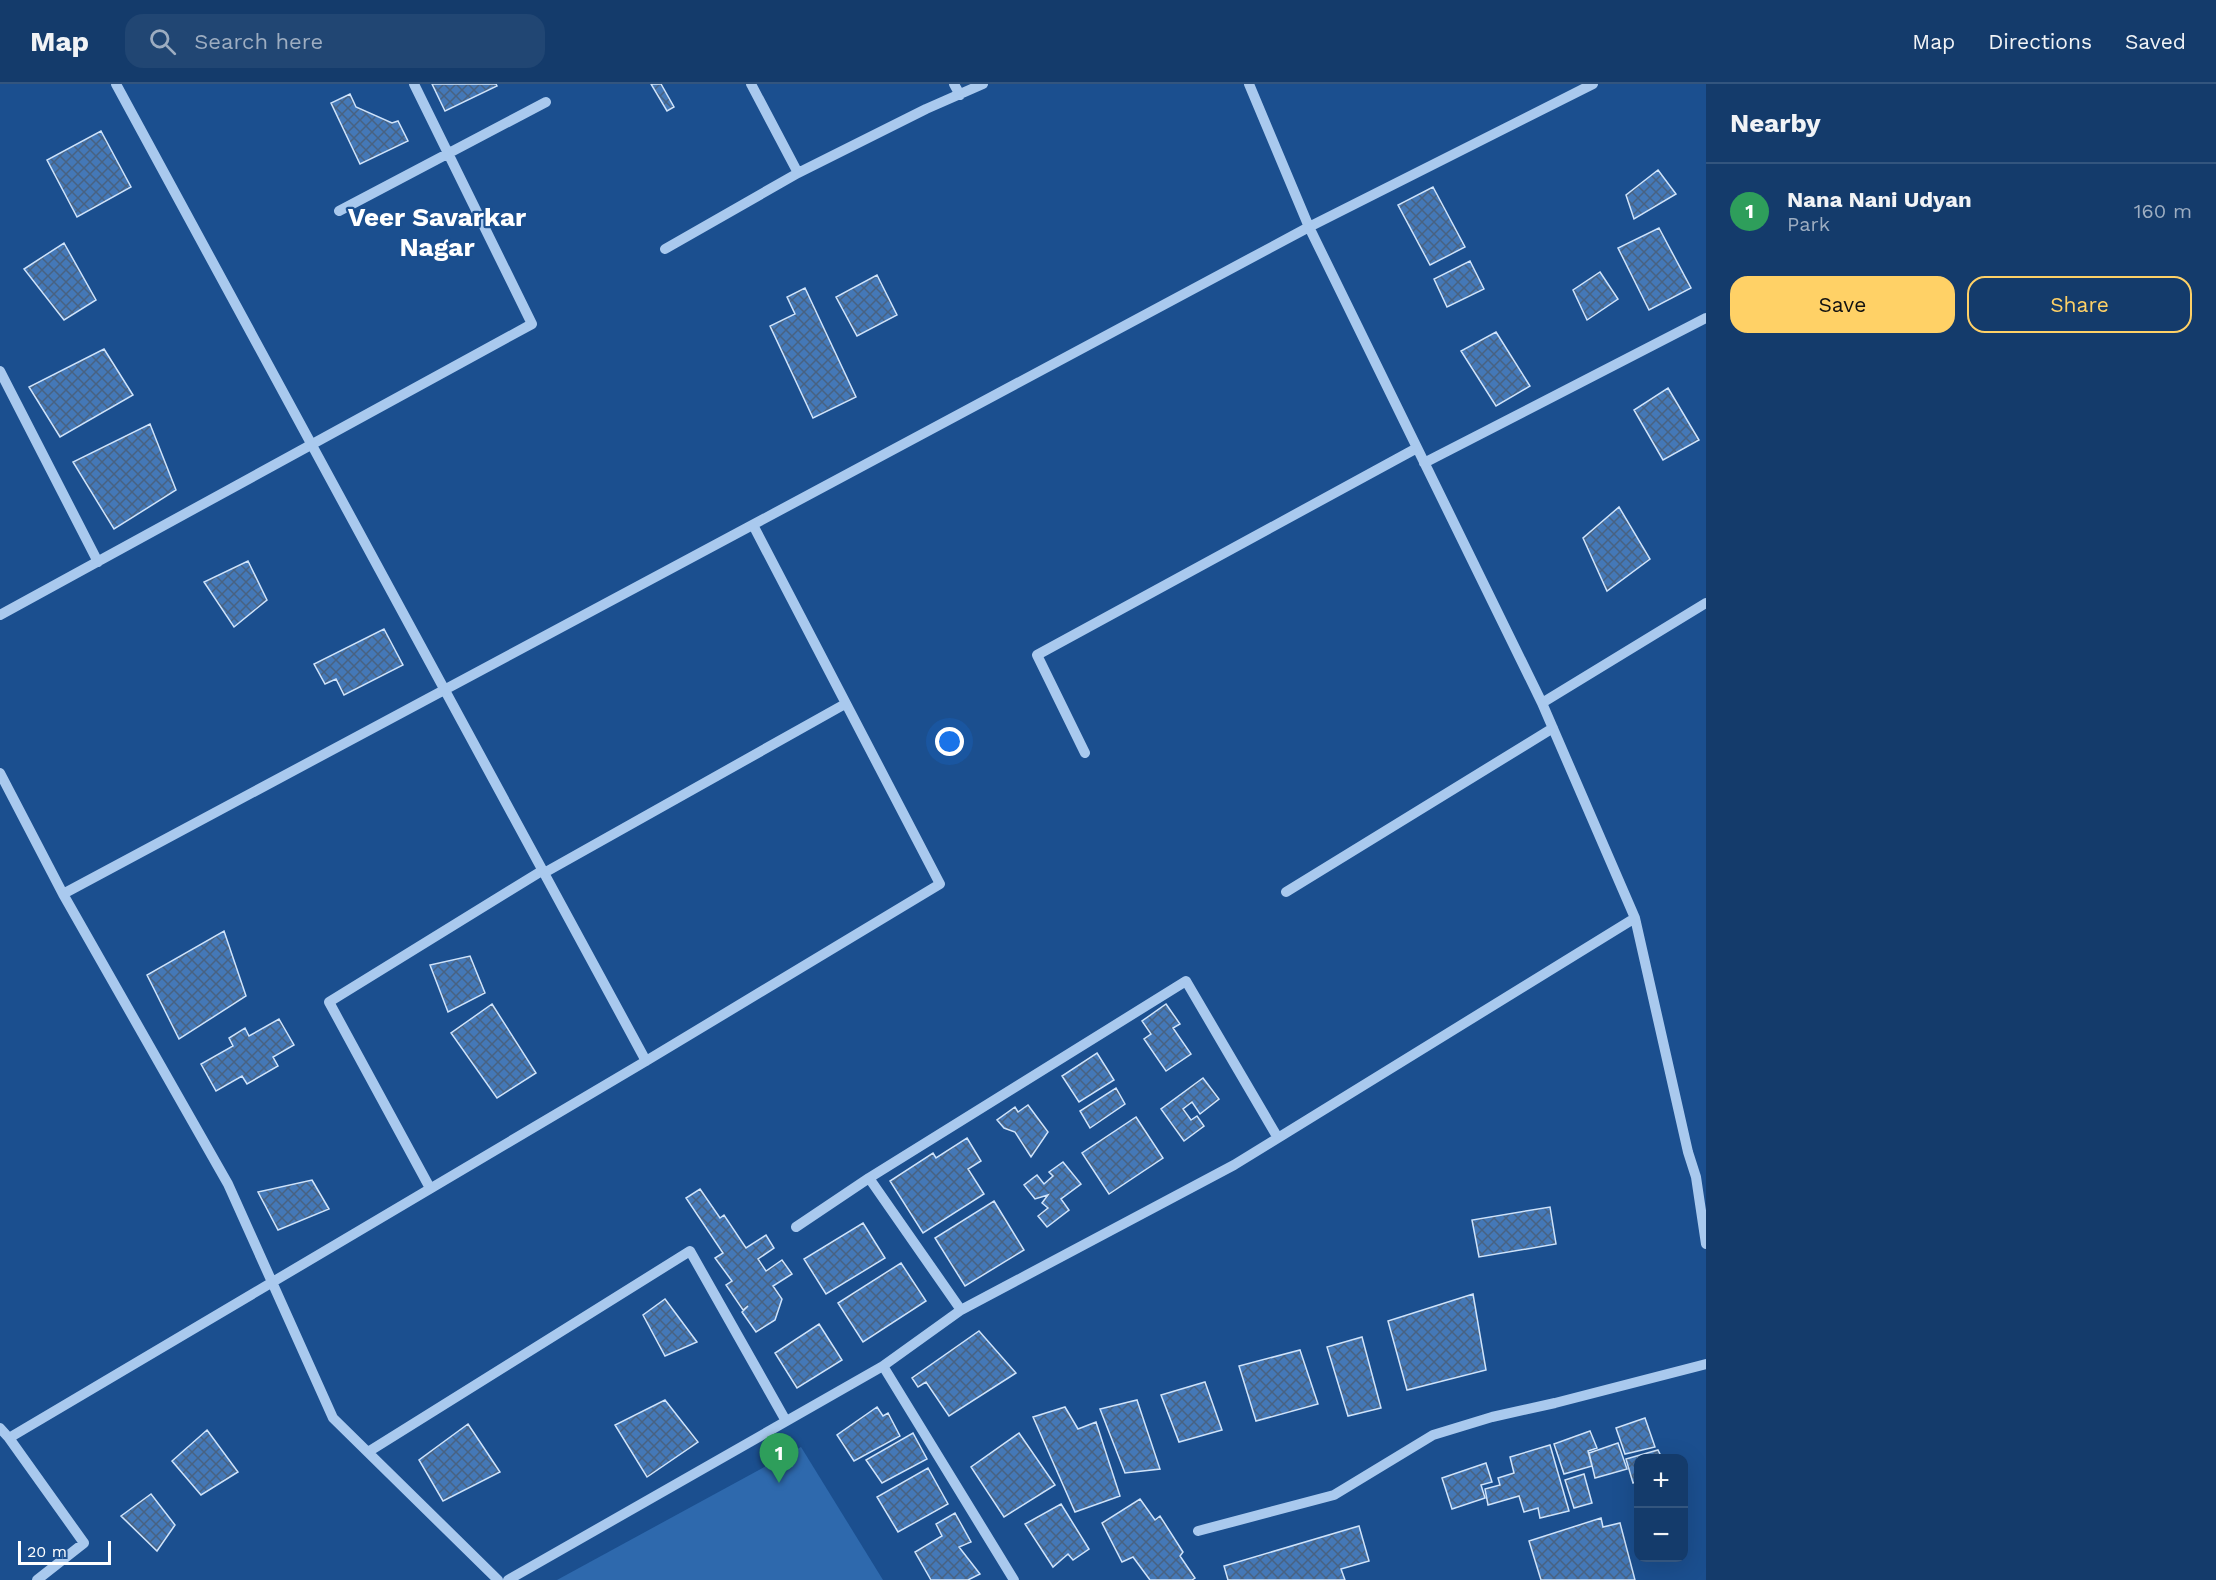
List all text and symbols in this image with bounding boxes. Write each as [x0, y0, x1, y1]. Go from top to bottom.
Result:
search box [125, 14, 545, 68]
text: Map [30, 25, 89, 58]
icon: search [146, 25, 179, 58]
text: Search here [194, 29, 323, 54]
text: Map [1912, 29, 1955, 54]
text: Directions [1988, 29, 2092, 54]
text: Saved [2125, 29, 2186, 54]
text: Nearby [1730, 108, 1821, 138]
text: Nana Nani Udyan [1787, 187, 1972, 212]
text: 1 [1745, 199, 1754, 223]
text: 160 m [2134, 199, 2192, 223]
district label: Veer Savarkar Nagar [348, 202, 527, 262]
text: Park [1787, 212, 1830, 236]
button: Save [1730, 276, 1955, 333]
button: Share [1967, 276, 2192, 333]
your location [935, 727, 964, 756]
pin: 1 [760, 1434, 798, 1483]
map controls [1634, 1454, 1688, 1562]
button: + [1634, 1454, 1688, 1508]
button: − [1634, 1508, 1688, 1562]
scale bar [18, 1538, 111, 1566]
text: 20 m [27, 1542, 67, 1561]

